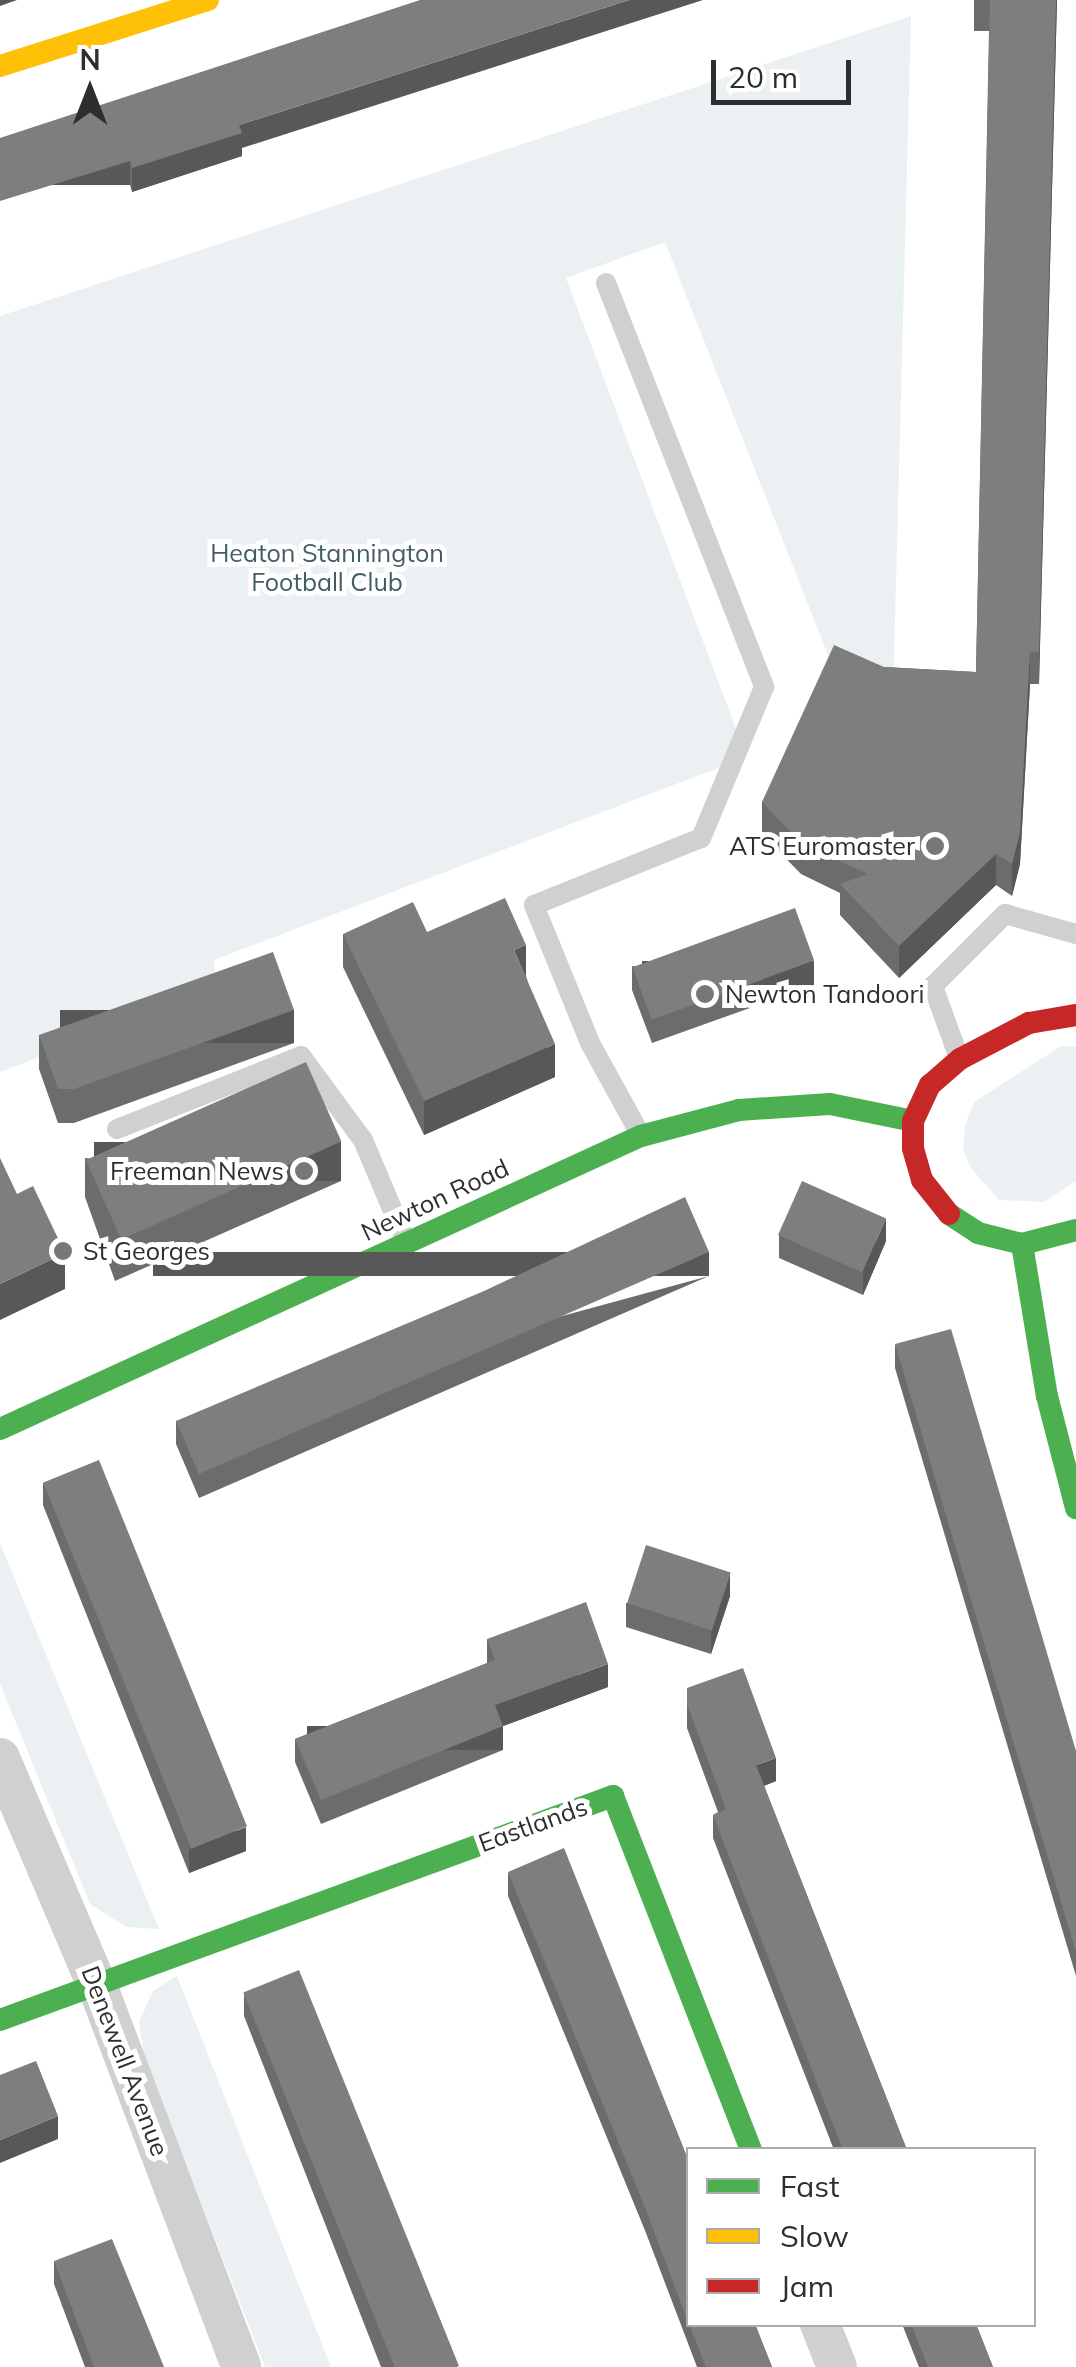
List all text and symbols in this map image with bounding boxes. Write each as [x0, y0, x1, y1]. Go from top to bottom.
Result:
north arrow [40, 40, 140, 140]
scale bar [716, 40, 856, 102]
text: N [79, 42, 101, 77]
text: 20 m [728, 58, 798, 96]
park label: Heaton Stannington Football Club [210, 539, 444, 598]
place label: ATS Euromaster [729, 831, 915, 861]
marker: ATS Euromaster [924, 835, 946, 857]
place label: Newton Tandoori [725, 979, 925, 1009]
marker: Newton Tandoori [694, 983, 716, 1005]
street label: Newton Road [356, 1153, 514, 1247]
place label: Freeman News [110, 1156, 284, 1186]
marker: Freeman News [293, 1160, 315, 1182]
place label: St Georges [83, 1236, 210, 1266]
marker: St Georges [52, 1240, 74, 1262]
street label: Eastlands [475, 1791, 591, 1859]
street label: Denewell Avenue [75, 1962, 175, 2160]
legend [686, 2147, 1036, 2327]
text: Fast [780, 2167, 840, 2205]
text: Slow [780, 2217, 849, 2255]
text: Jam [780, 2267, 834, 2305]

